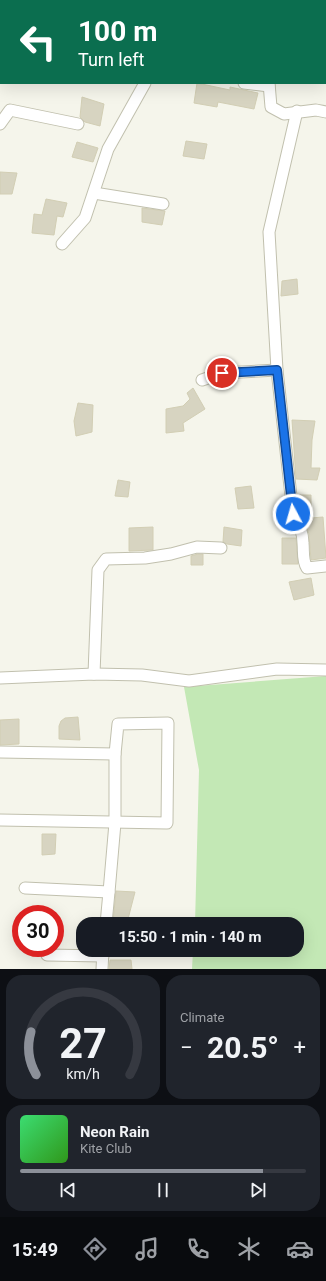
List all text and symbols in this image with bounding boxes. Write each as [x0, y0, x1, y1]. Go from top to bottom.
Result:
text: 100 m [78, 15, 157, 48]
icon: left [12, 16, 64, 68]
text: Turn left [78, 49, 144, 70]
pin [205, 356, 239, 390]
icon: arrive [211, 362, 233, 384]
position arrow [272, 493, 314, 535]
speed limit sign: 30 [12, 905, 64, 957]
text: 15:50 · 1 min · 140 m [119, 928, 261, 946]
text: Climate [180, 1010, 224, 1025]
text: 27 [59, 1019, 107, 1068]
text: 20.5° [207, 1030, 279, 1065]
text: − [180, 1035, 193, 1060]
text: + [294, 1035, 306, 1060]
text: km/h [66, 1066, 100, 1082]
text: Neon Rain [80, 1123, 149, 1141]
text: Kite Club [80, 1141, 132, 1156]
icon: previous [57, 1179, 79, 1201]
icon: pause [152, 1179, 174, 1201]
icon: next [247, 1179, 269, 1201]
icon: directions [81, 1235, 109, 1263]
icon: music [133, 1235, 161, 1263]
icon: phone [184, 1235, 212, 1263]
icon: climate [235, 1235, 263, 1263]
icon: car [286, 1235, 314, 1263]
text: 15:49 [12, 1239, 58, 1260]

